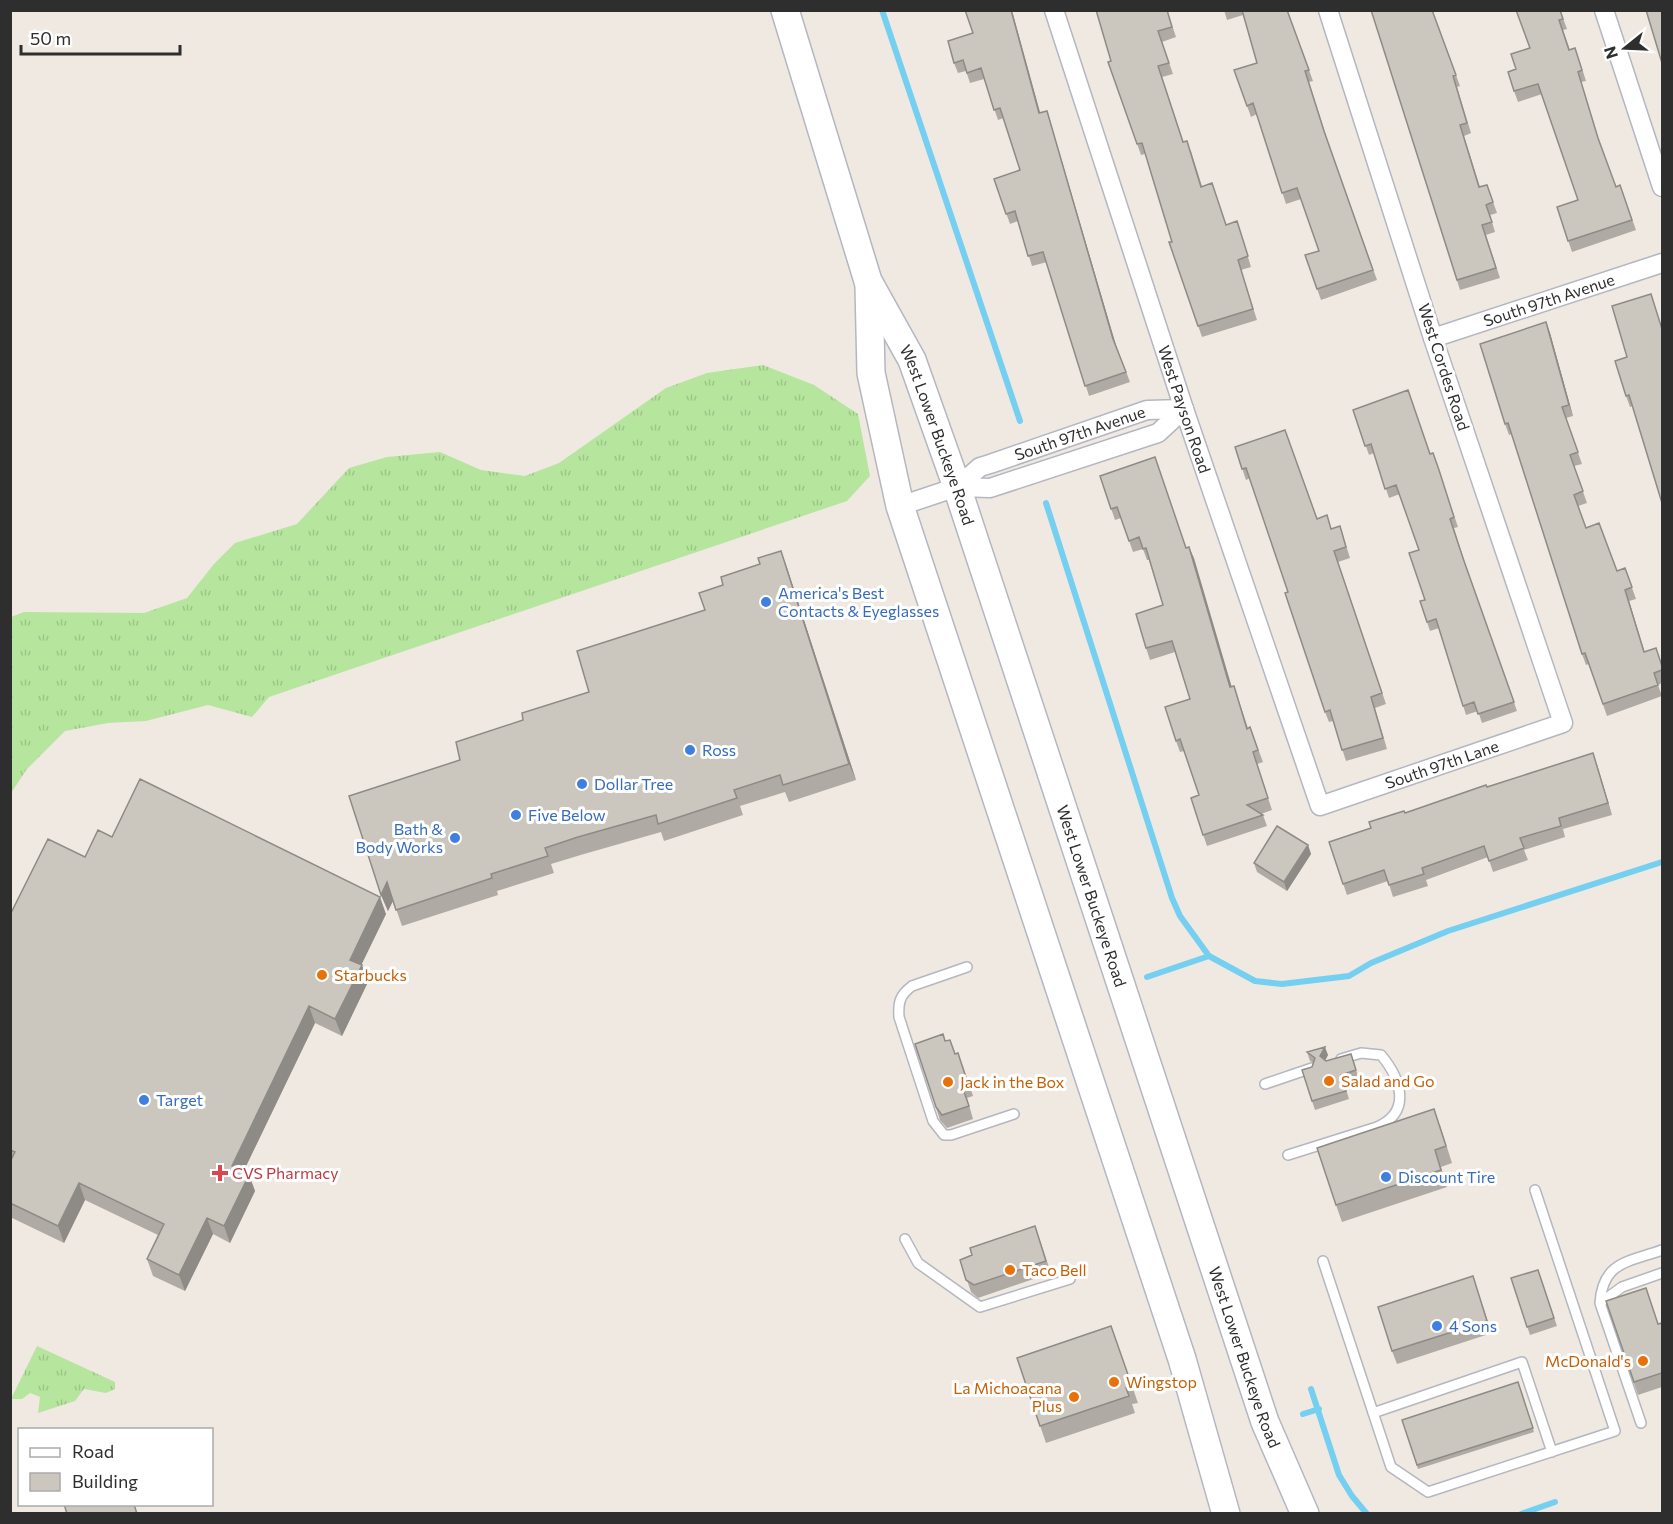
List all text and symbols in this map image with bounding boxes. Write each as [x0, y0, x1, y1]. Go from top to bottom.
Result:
scale bar [21, 18, 180, 56]
north arrow [1595, 18, 1655, 78]
text: 50 m [30, 27, 71, 49]
text: N [1599, 44, 1621, 61]
street label: South 97th Avenue [1481, 269, 1617, 330]
street label: West Cordes Road [1415, 301, 1474, 433]
street label: West Lower Buckeye Road [896, 341, 979, 527]
street label: West Payson Road [1155, 343, 1215, 475]
street label: South 97th Avenue [1012, 401, 1148, 464]
place label: America's Best Contacts & Eyeglasses [778, 583, 939, 620]
marker: America's Best Contacts & Eyeglasses [759, 595, 773, 609]
street label: South 97th Lane [1382, 736, 1501, 792]
place label: Ross [702, 740, 736, 759]
marker: Ross [683, 743, 697, 757]
place label: Dollar Tree [594, 774, 673, 793]
marker: Dollar Tree [575, 777, 589, 791]
street label: West Lower Buckeye Road [1053, 802, 1131, 989]
place label: Five Below [528, 805, 606, 824]
marker: Five Below [509, 808, 523, 822]
place label: Bath & Body Works [355, 819, 443, 856]
marker: Bath & Body Works [448, 831, 462, 845]
place label: Starbucks [334, 965, 407, 984]
marker: Starbucks [315, 968, 329, 982]
place label: Salad and Go [1341, 1071, 1435, 1090]
place label: Jack in the Box [960, 1072, 1065, 1091]
marker: Salad and Go [1322, 1074, 1336, 1088]
marker: Jack in the Box [941, 1075, 955, 1089]
place label: Target [156, 1090, 203, 1109]
marker: Target [137, 1093, 151, 1107]
place label: CVS Pharmacy [232, 1163, 339, 1182]
marker: CVS Pharmacy [213, 1166, 227, 1180]
place label: Discount Tire [1398, 1167, 1495, 1186]
marker: Discount Tire [1379, 1170, 1393, 1184]
place label: Taco Bell [1022, 1260, 1087, 1279]
marker: Taco Bell [1003, 1263, 1017, 1277]
street label: West Lower Buckeye Road [1205, 1264, 1285, 1450]
place label: 4 Sons [1449, 1316, 1497, 1335]
marker: 4 Sons [1430, 1319, 1444, 1333]
place label: McDonald's [1545, 1351, 1631, 1370]
marker: McDonald's [1636, 1354, 1650, 1368]
place label: Wingstop [1126, 1372, 1197, 1391]
marker: Wingstop [1107, 1375, 1121, 1389]
place label: La Michoacana Plus [953, 1378, 1062, 1415]
marker: La Michoacana Plus [1067, 1390, 1081, 1404]
legend [18, 1428, 213, 1506]
text: Road [72, 1440, 114, 1462]
text: Building [72, 1470, 138, 1492]

